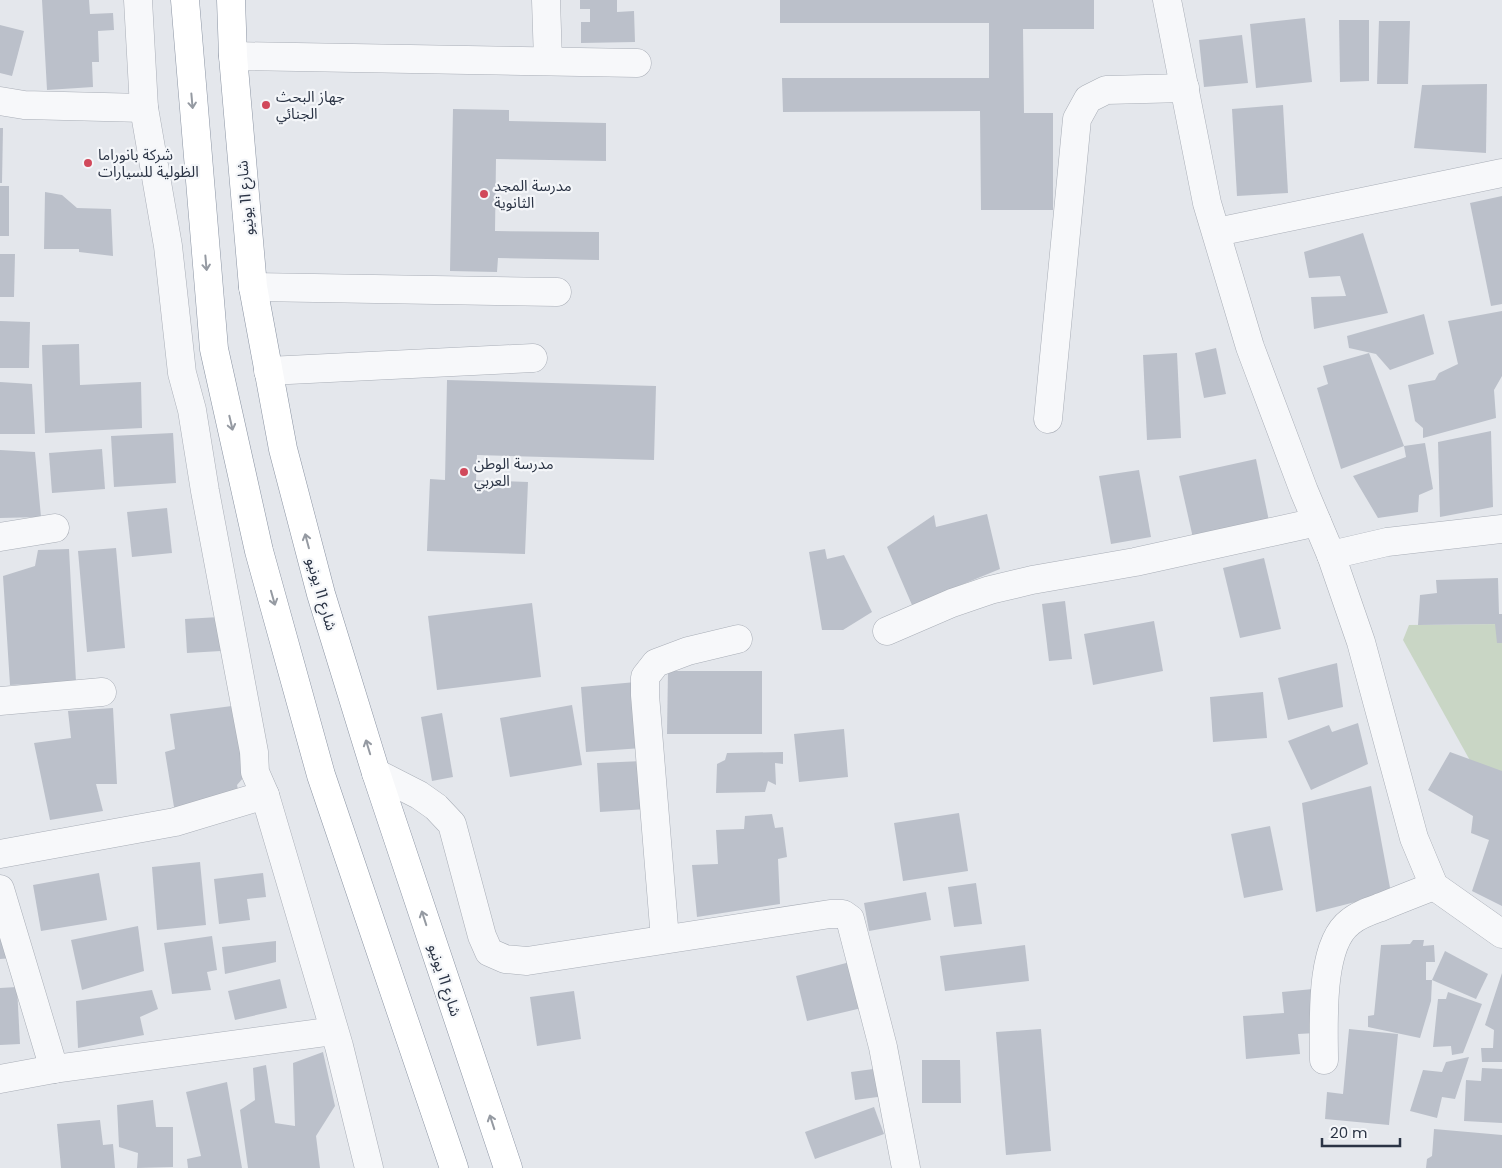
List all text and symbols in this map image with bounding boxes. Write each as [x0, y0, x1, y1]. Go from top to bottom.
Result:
place label: جهاز البحث الجنائي [276, 86, 345, 125]
one-way arrow [188, 93, 197, 109]
marker: جهاز البحث الجنائي [260, 99, 272, 111]
place label: شركة بانوراما الظولية للسيارات [98, 144, 199, 182]
marker: شركة بانوراما الظولية للسيارات [82, 157, 94, 169]
street label: شارع 11 يونيو [231, 159, 261, 236]
place label: مدرسة المجد الثانوية [494, 175, 572, 213]
marker: مدرسة المجد الثانوية [478, 188, 490, 200]
one-way arrow [201, 255, 210, 271]
one-way arrow [227, 415, 236, 431]
place label: مدرسة الوطن العربي [474, 453, 554, 492]
marker: مدرسة الوطن العربي [458, 466, 470, 478]
one-way arrow [302, 533, 312, 549]
street label: شارع 11 يونيو [300, 555, 343, 634]
one-way arrow [268, 590, 278, 606]
one-way arrow [363, 739, 373, 755]
one-way arrow [419, 911, 428, 926]
street label: شارع 11 يونيو [422, 941, 467, 1020]
one-way arrow [487, 1114, 497, 1130]
scale bar [1322, 1116, 1400, 1148]
text: 20 m [1330, 1122, 1368, 1143]

